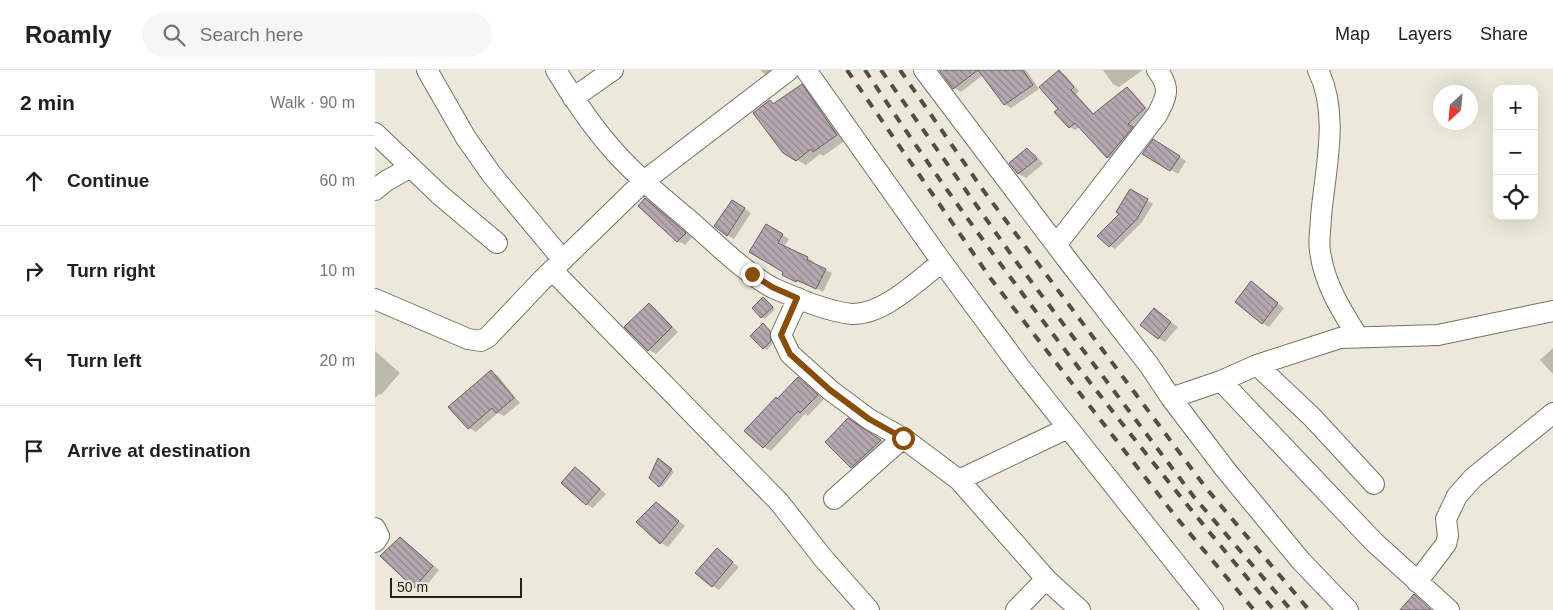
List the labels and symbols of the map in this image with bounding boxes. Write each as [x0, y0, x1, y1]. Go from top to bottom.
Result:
north arrow [1433, 85, 1478, 130]
route end [741, 263, 764, 286]
route start [892, 427, 915, 450]
scale bar [390, 575, 523, 598]

